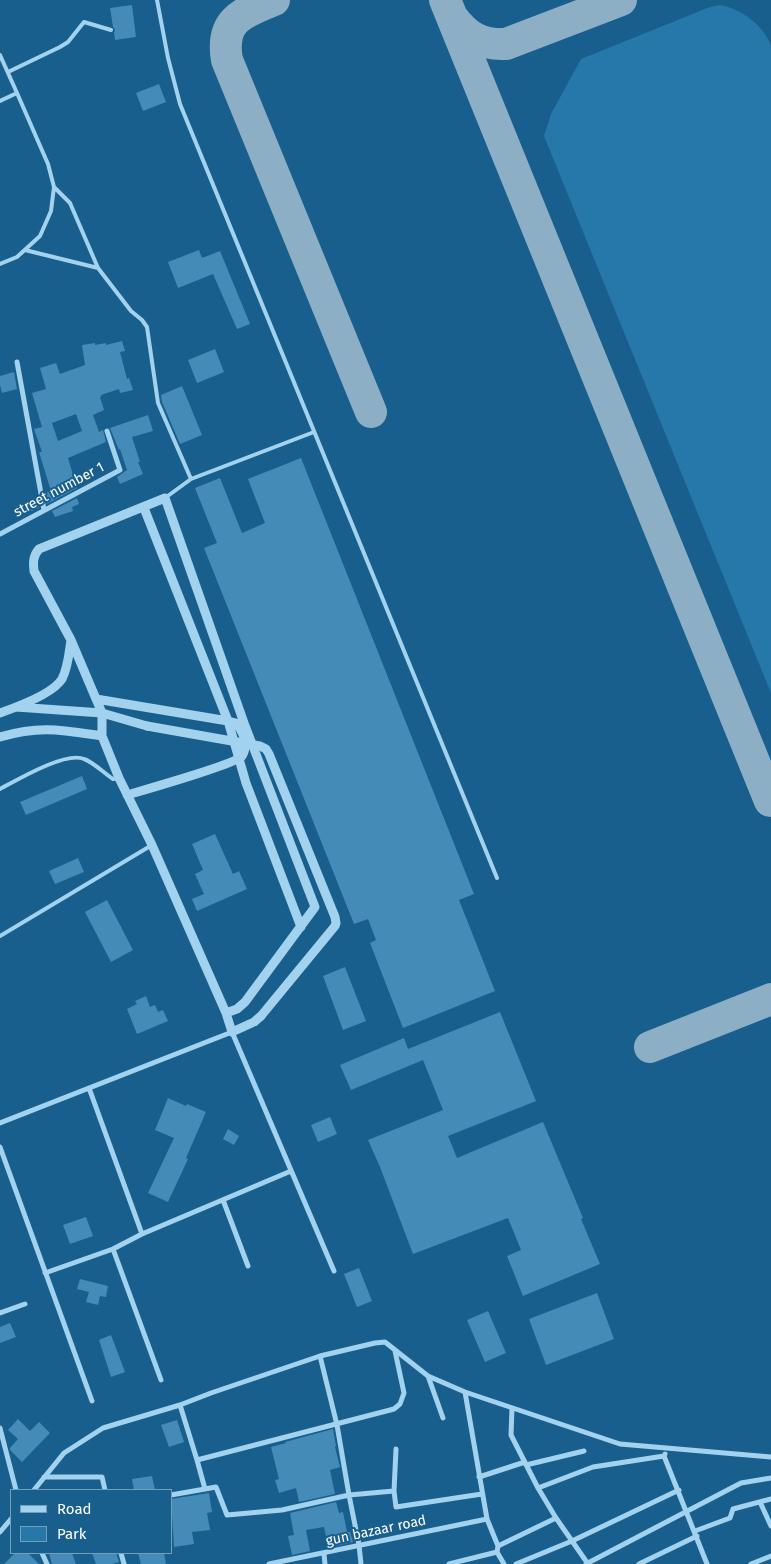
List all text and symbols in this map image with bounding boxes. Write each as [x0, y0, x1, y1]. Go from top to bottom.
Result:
street label: street number 1 [11, 459, 107, 521]
legend [10, 1489, 172, 1554]
text: Road [57, 1500, 92, 1518]
street label: gun bazaar road [324, 1512, 428, 1550]
text: Park [57, 1525, 87, 1543]

